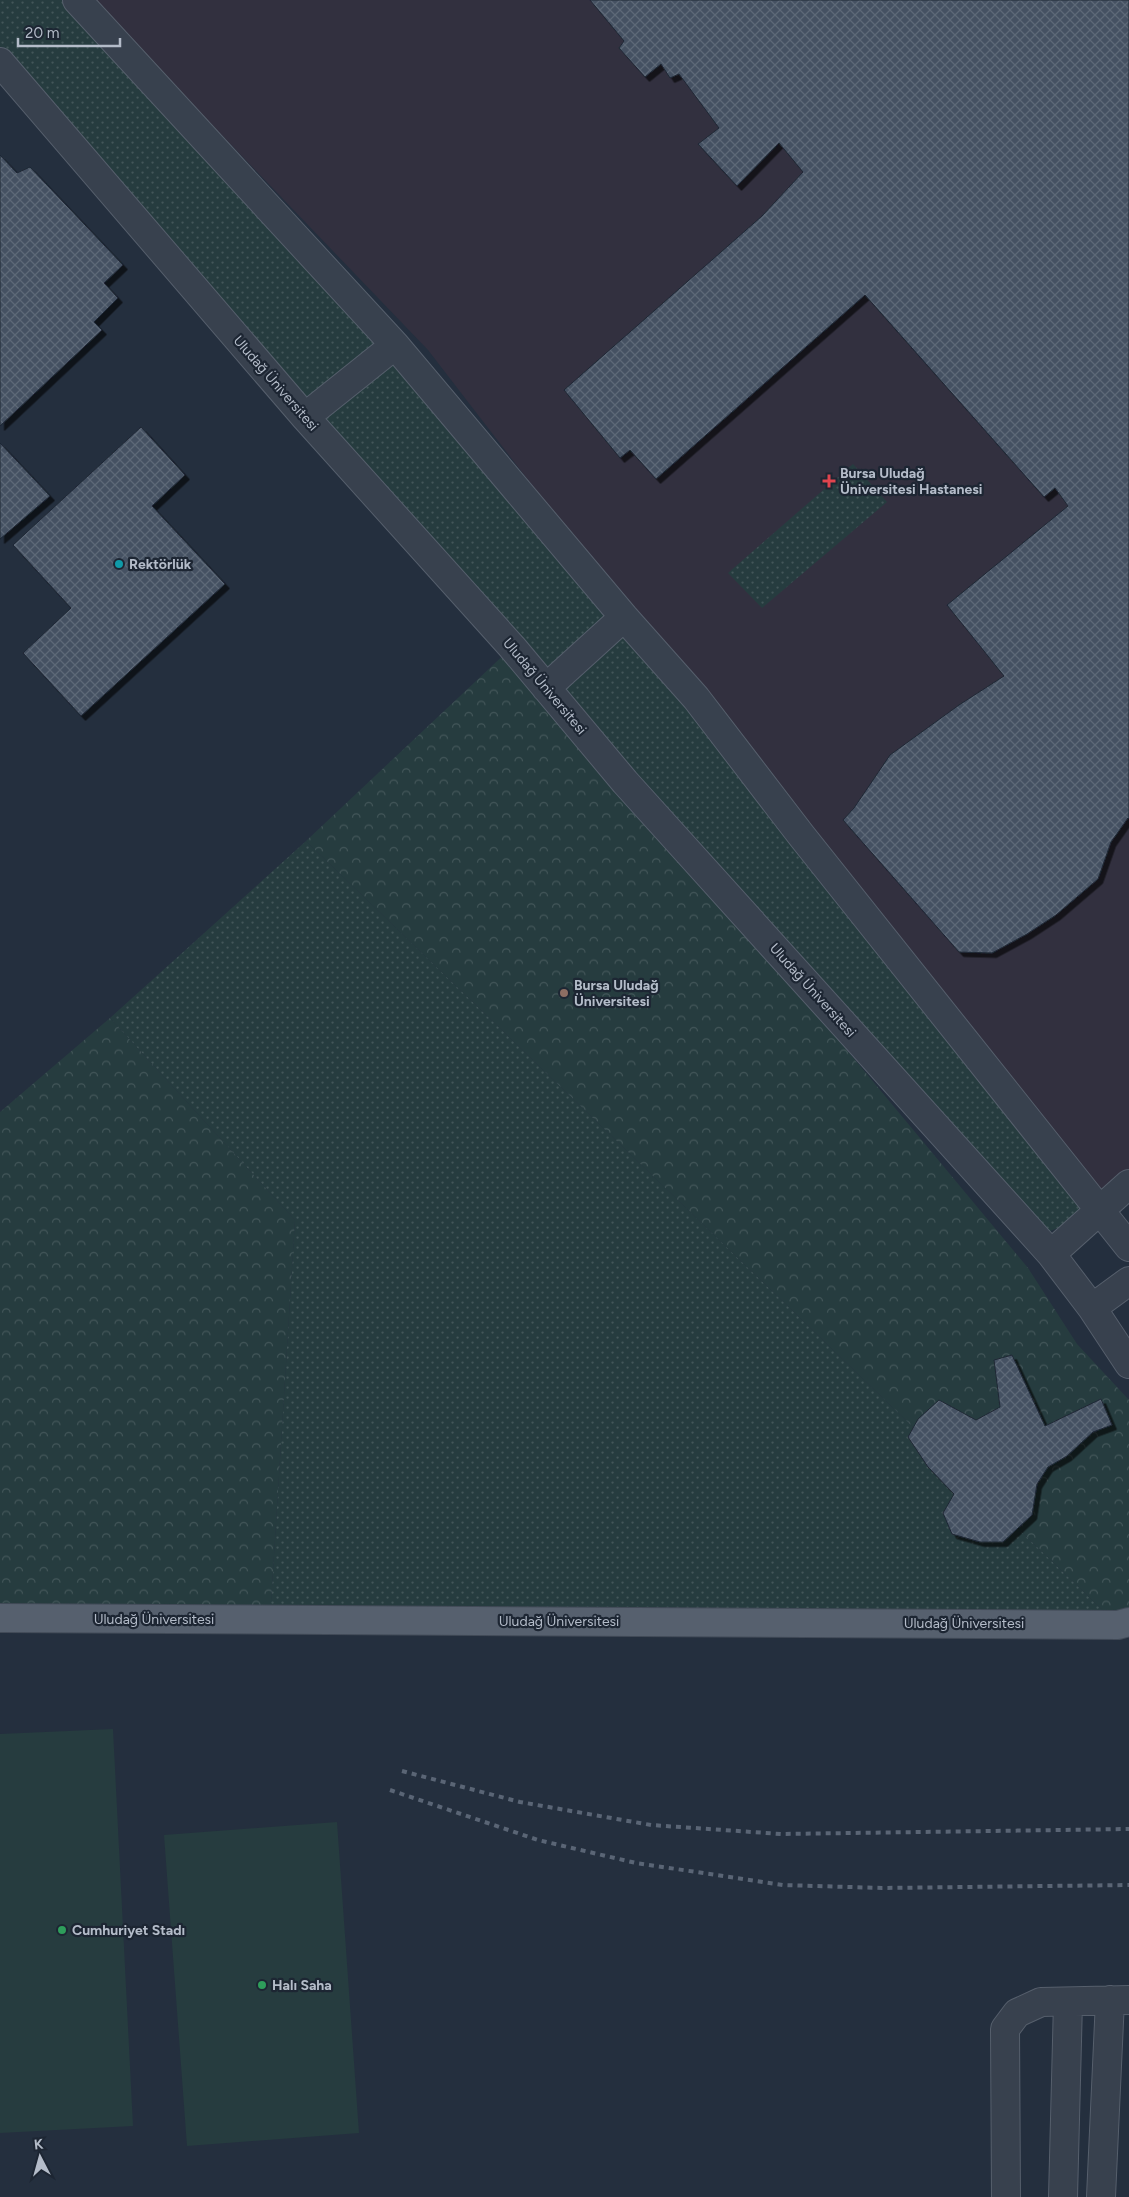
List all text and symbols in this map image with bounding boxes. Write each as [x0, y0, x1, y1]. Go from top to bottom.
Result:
scale bar [18, 15, 120, 47]
text: 20 m [25, 24, 59, 42]
street label: Uludağ Üniversitesi [230, 332, 322, 434]
place label: Bursa Uludağ Üniversitesi Hastanesi [840, 465, 982, 498]
marker: Bursa Uludağ Üniversitesi Hastanesi [822, 474, 836, 488]
place label: Rektörlük [129, 556, 192, 573]
marker: Rektörlük [113, 558, 125, 570]
street label: Uludağ Üniversitesi [499, 635, 590, 738]
street label: Uludağ Üniversitesi [766, 940, 859, 1041]
place label: Bursa Uludağ Üniversitesi [574, 977, 659, 1010]
marker: Bursa Uludağ Üniversitesi [558, 987, 570, 999]
street label: Uludağ Üniversitesi [94, 1611, 214, 1628]
street label: Uludağ Üniversitesi [499, 1613, 619, 1630]
street label: Uludağ Üniversitesi [904, 1615, 1024, 1632]
place label: Cumhuriyet Stadı [72, 1922, 185, 1939]
marker: Cumhuriyet Stadı [56, 1924, 68, 1936]
place label: Halı Saha [272, 1977, 332, 1994]
marker: Halı Saha [256, 1979, 268, 1991]
north arrow [15, 2132, 65, 2182]
text: K [33, 2136, 45, 2154]

